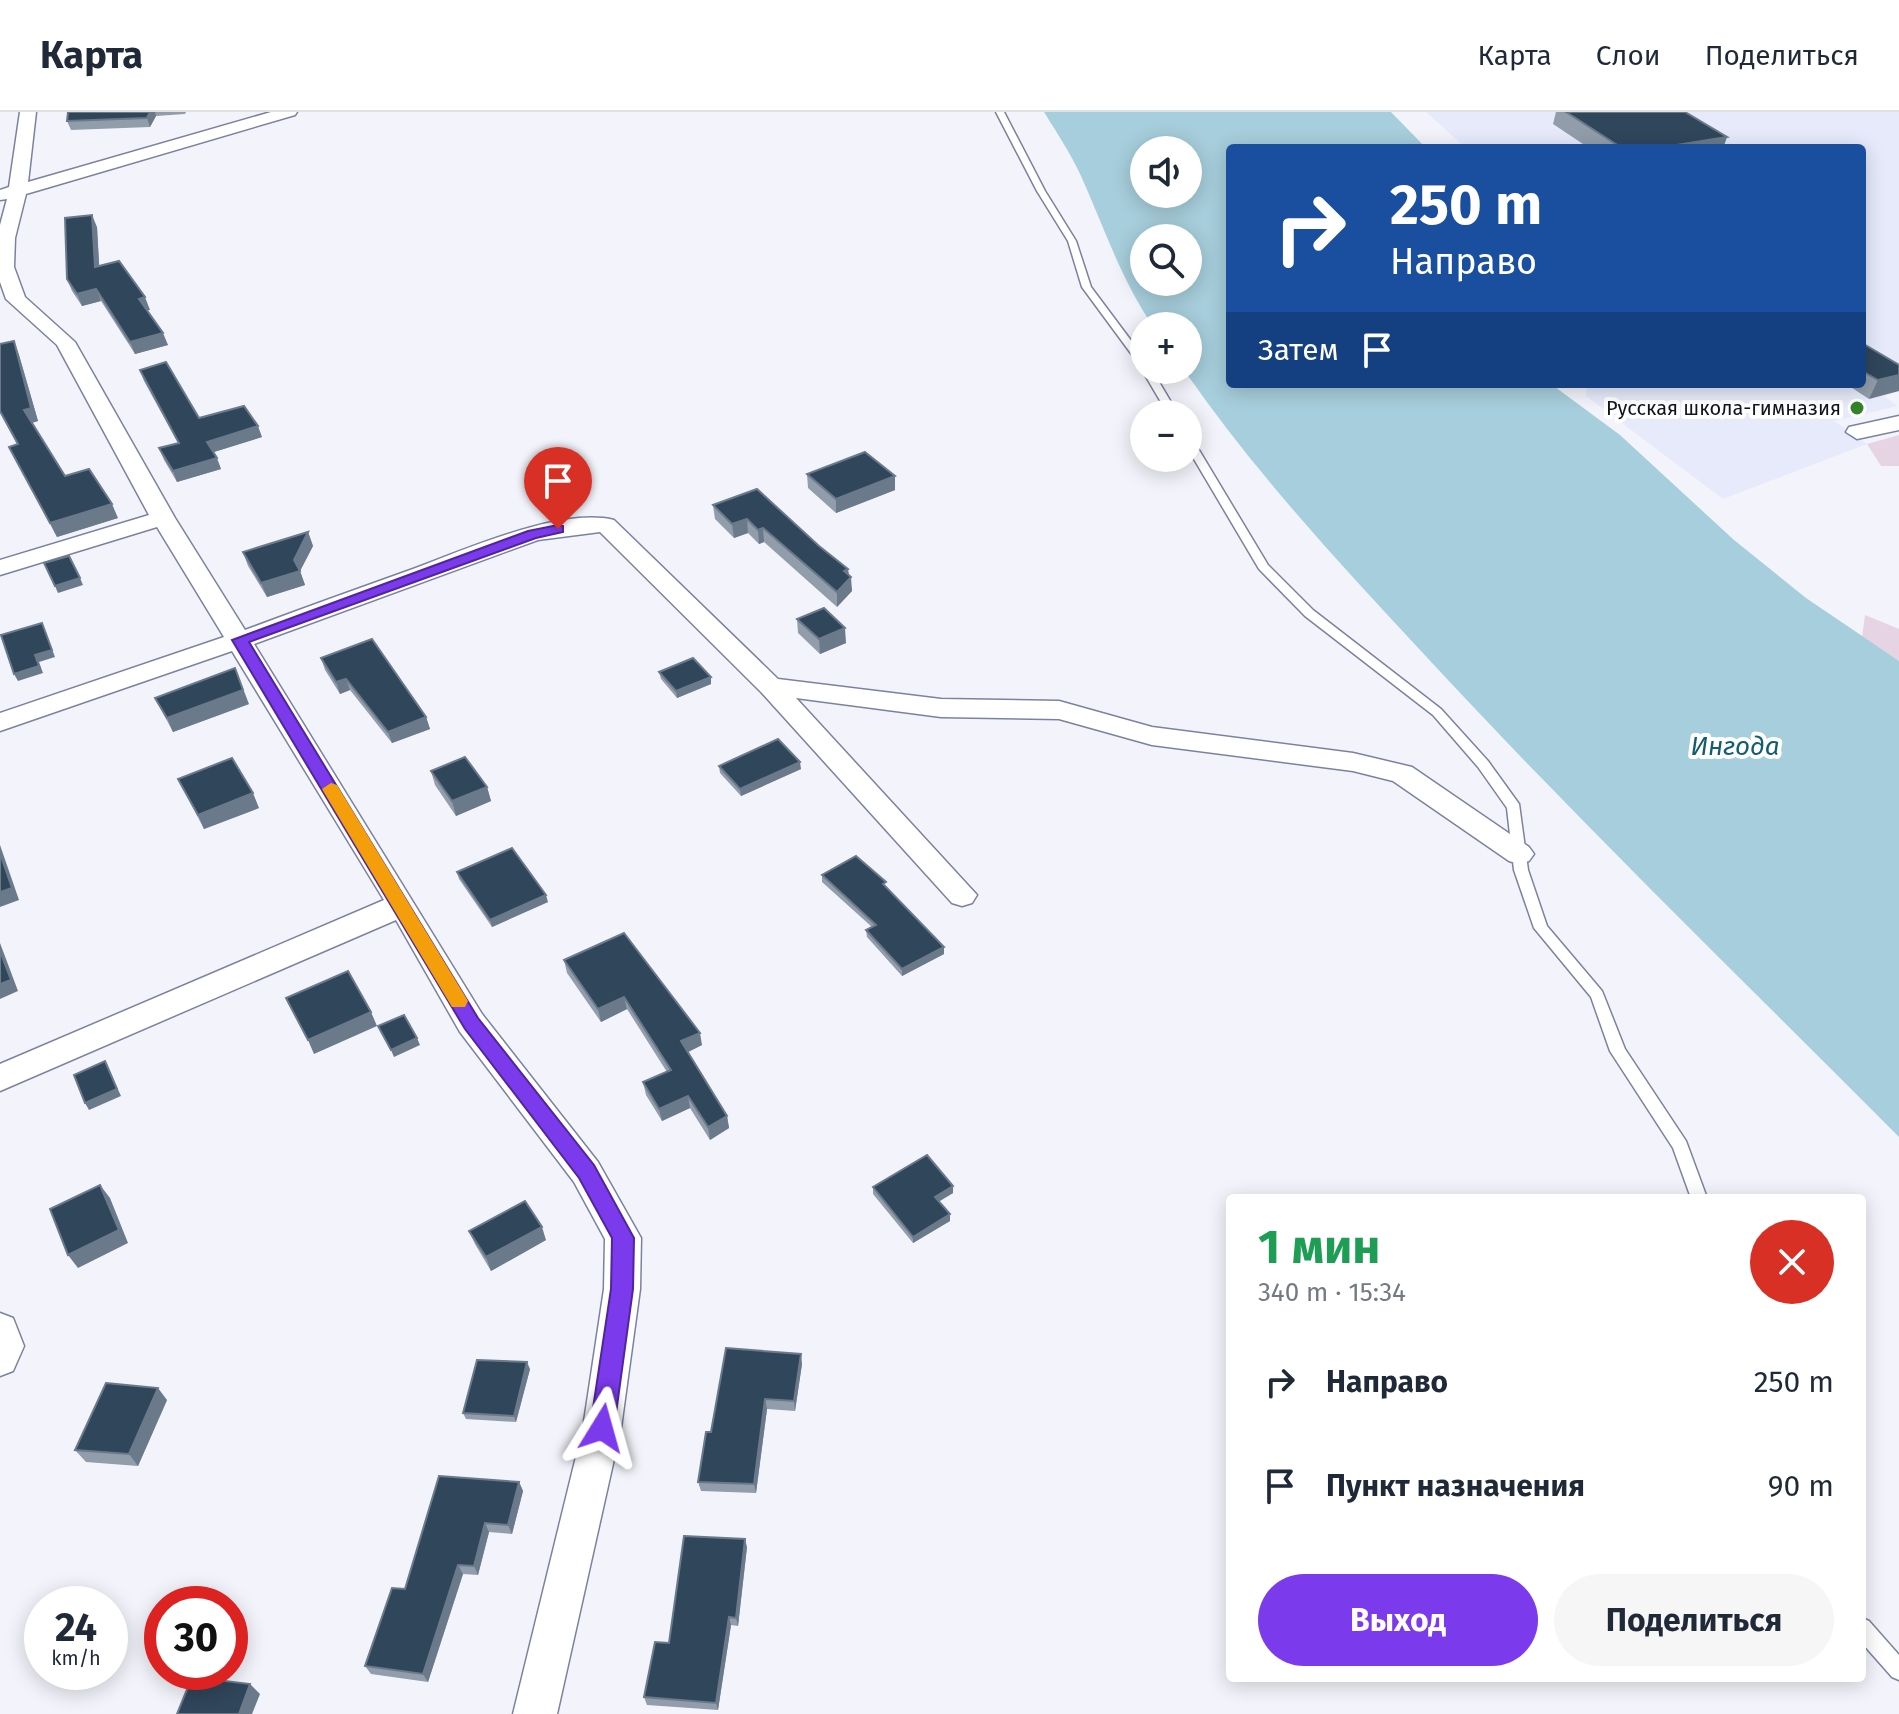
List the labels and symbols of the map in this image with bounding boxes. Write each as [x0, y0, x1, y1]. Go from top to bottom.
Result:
place label: Русская школа-гимназия [1606, 396, 1841, 420]
marker: Русская школа-гимназия [1848, 399, 1866, 417]
pin [524, 447, 592, 529]
water label: Ингода [1690, 731, 1780, 762]
position arrow [560, 1386, 644, 1470]
speed limit sign: 30 [144, 1586, 248, 1690]

